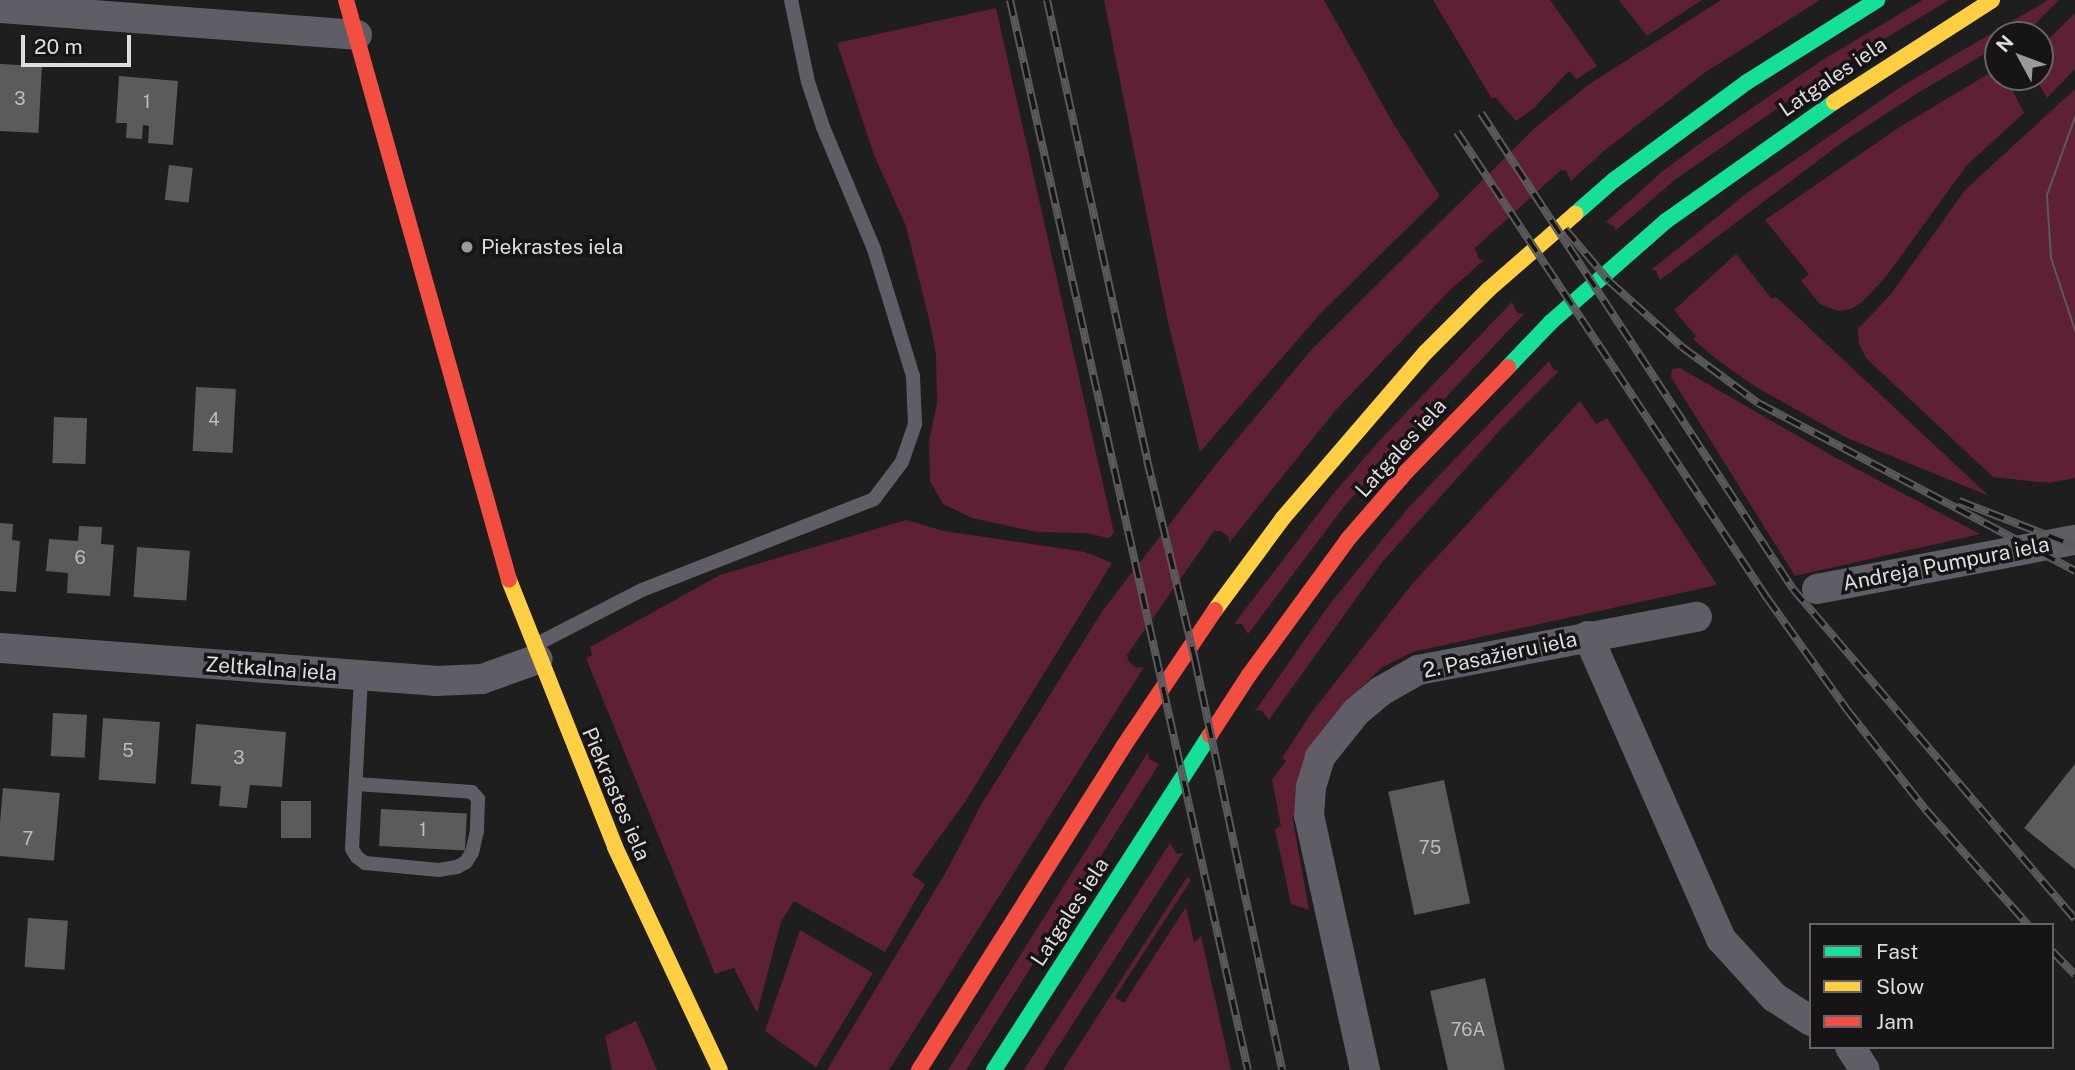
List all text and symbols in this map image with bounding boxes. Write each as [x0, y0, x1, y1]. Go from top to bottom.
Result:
scale bar [24, 21, 135, 65]
north arrow [1984, 21, 2054, 91]
text: N [1991, 31, 2018, 56]
street label: Latgales iela [1775, 32, 1891, 122]
text: 20 m [34, 34, 83, 59]
house number: 3 [14, 88, 26, 110]
house number: 1 [143, 91, 151, 113]
place label: Piekrastes iela [481, 234, 623, 260]
marker: Piekrastes iela [459, 239, 475, 255]
street label: Latgales iela [1350, 393, 1452, 503]
house number: 4 [208, 409, 220, 431]
street label: Andreja Pumpura iela [1841, 532, 2051, 596]
house number: 6 [74, 547, 86, 569]
street label: 2. Pasažieru iela [1421, 626, 1579, 684]
street label: Zeltkalna iela [204, 652, 338, 686]
street label: Piekrastes iela [577, 724, 655, 864]
house number: 5 [122, 740, 134, 762]
house number: 3 [233, 747, 245, 769]
house number: 1 [419, 819, 427, 841]
house number: 7 [23, 828, 33, 850]
house number: 75 [1419, 837, 1441, 859]
street label: Latgales iela [1026, 853, 1114, 971]
legend [1809, 923, 2054, 1049]
text: Fast [1876, 939, 1918, 964]
text: Slow [1876, 974, 1924, 999]
text: Jam [1876, 1009, 1914, 1034]
house number: 76A [1451, 1019, 1485, 1041]

